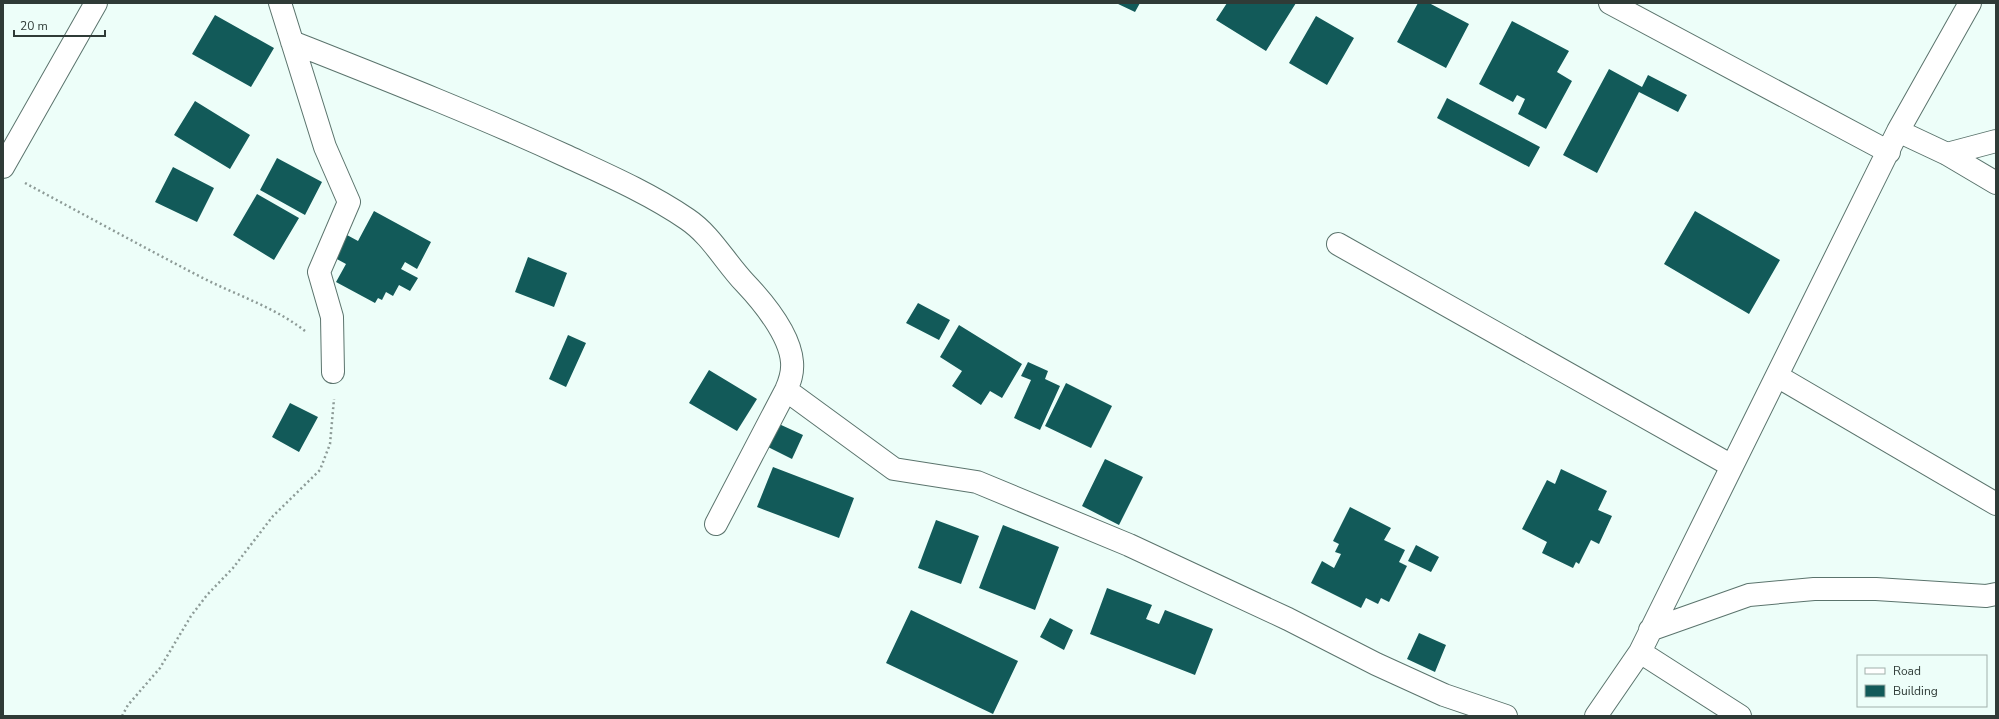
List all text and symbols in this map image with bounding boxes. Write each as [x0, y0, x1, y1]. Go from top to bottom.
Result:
scale bar [14, 12, 105, 38]
text: 20 m [20, 18, 48, 34]
legend [1857, 655, 1987, 707]
text: Road [1893, 663, 1921, 679]
text: Building [1893, 683, 1938, 699]

